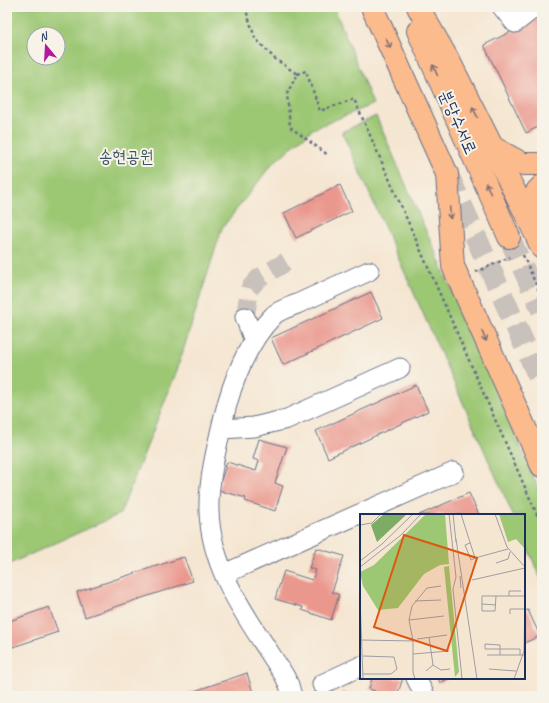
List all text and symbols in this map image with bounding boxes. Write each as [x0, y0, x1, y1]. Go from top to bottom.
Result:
north arrow [26, 26, 66, 66]
text: N [38, 28, 50, 44]
one-way arrow [385, 36, 393, 48]
one-way arrow [431, 64, 438, 76]
street label: 분당수서로 [434, 86, 482, 158]
one-way arrow [471, 107, 478, 119]
park label: 송현공원 [99, 146, 153, 167]
one-way arrow [484, 183, 491, 195]
one-way arrow [446, 206, 453, 219]
one-way arrow [481, 330, 488, 342]
inset map [360, 514, 525, 679]

